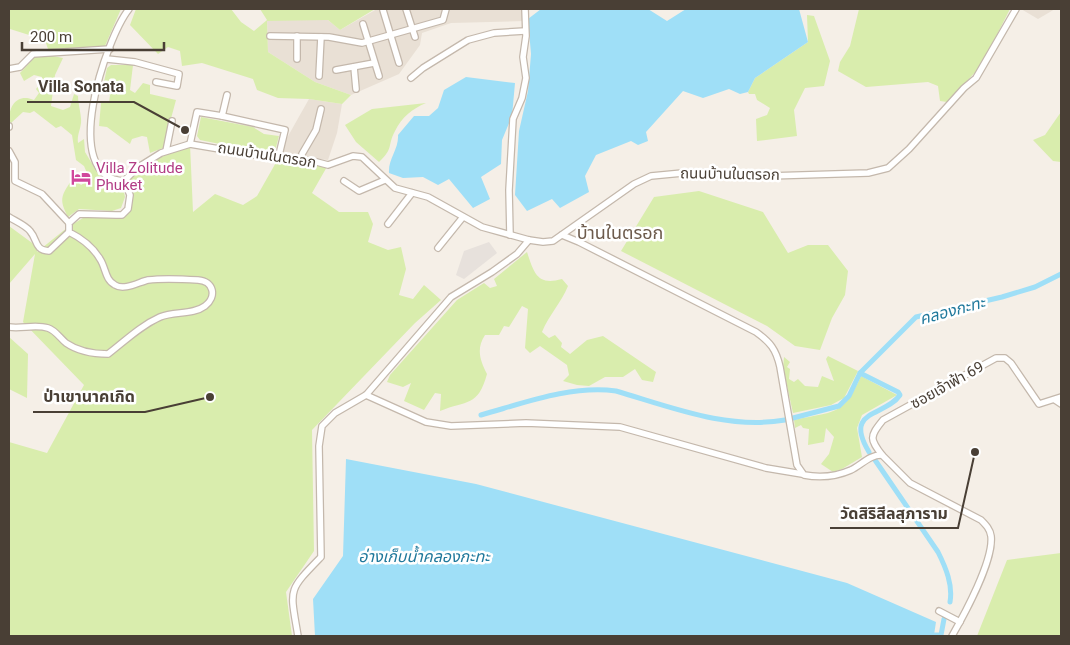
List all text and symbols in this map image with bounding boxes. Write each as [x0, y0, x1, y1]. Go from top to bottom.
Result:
scale bar [22, 20, 165, 52]
text: 200 m [30, 28, 72, 46]
callout: Villa Sonata [27, 71, 134, 102]
text: Villa Sonata [38, 77, 124, 96]
street label: ถนนบ้านในตรอก [216, 138, 318, 172]
place label: Villa Zolitude Phuket [96, 159, 183, 194]
street label: ถนนบ้านในตรอก [680, 164, 780, 184]
hotel icon: Villa Zolitude Phuket [70, 166, 92, 188]
district label: บ้านในตรอก [577, 222, 663, 243]
water label: คลองกะทะ [917, 292, 988, 328]
street label: ซอยเจ้าฟ้า 69 [907, 358, 987, 412]
callout: ป่าเขานาคเกิด [33, 381, 145, 412]
text: ป่าเขานาคเกิด [43, 387, 135, 406]
callout: วัดสิริสีลสุภาราม [830, 497, 958, 528]
text: วัดสิริสีลสุภาราม [840, 504, 948, 523]
water label: อ่างเก็บน้ำคลองกะทะ [358, 545, 491, 566]

